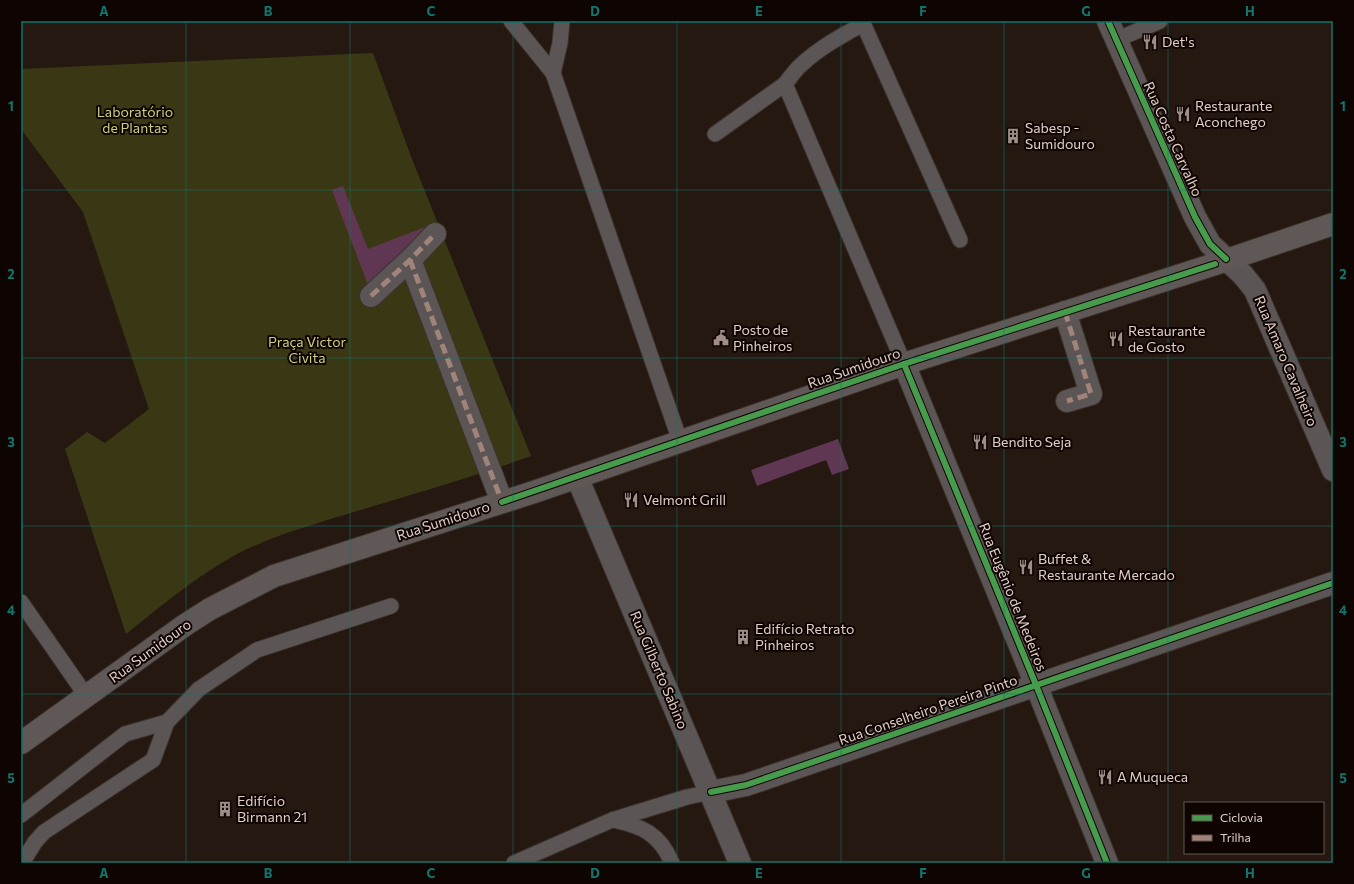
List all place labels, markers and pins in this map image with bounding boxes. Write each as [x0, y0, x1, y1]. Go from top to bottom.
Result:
restaurant icon: Det's [1141, 33, 1159, 51]
place label: Det's [1162, 33, 1195, 50]
place label: Restaurante Aconchego [1195, 97, 1272, 130]
restaurant icon: Restaurante Aconchego [1174, 105, 1192, 123]
place label: Sabesp - Sumidouro [1025, 119, 1095, 152]
building icon: Sabesp - Sumidouro [1004, 127, 1022, 145]
place label: Posto de Pinheiros [733, 321, 792, 354]
place label: Restaurante de Gosto [1128, 322, 1205, 355]
public building icon: Posto de Pinheiros [712, 329, 730, 347]
restaurant icon: Restaurante de Gosto [1107, 330, 1125, 348]
restaurant icon: Bendito Seja [971, 433, 989, 451]
place label: Bendito Seja [992, 433, 1071, 450]
restaurant icon: Velmont Grill [622, 491, 640, 509]
place label: Velmont Grill [643, 491, 726, 508]
place label: Buffet & Restaurante Mercado [1038, 550, 1175, 583]
restaurant icon: Buffet & Restaurante Mercado [1017, 558, 1035, 576]
place label: Edifício Retrato Pinheiros [755, 620, 854, 653]
building icon: Edifício Retrato Pinheiros [734, 628, 752, 646]
restaurant icon: A Muqueca [1096, 768, 1114, 786]
place label: A Muqueca [1117, 768, 1188, 785]
place label: Edifício Birmann 21 [237, 792, 307, 825]
building icon: Edifício Birmann 21 [216, 800, 234, 818]

